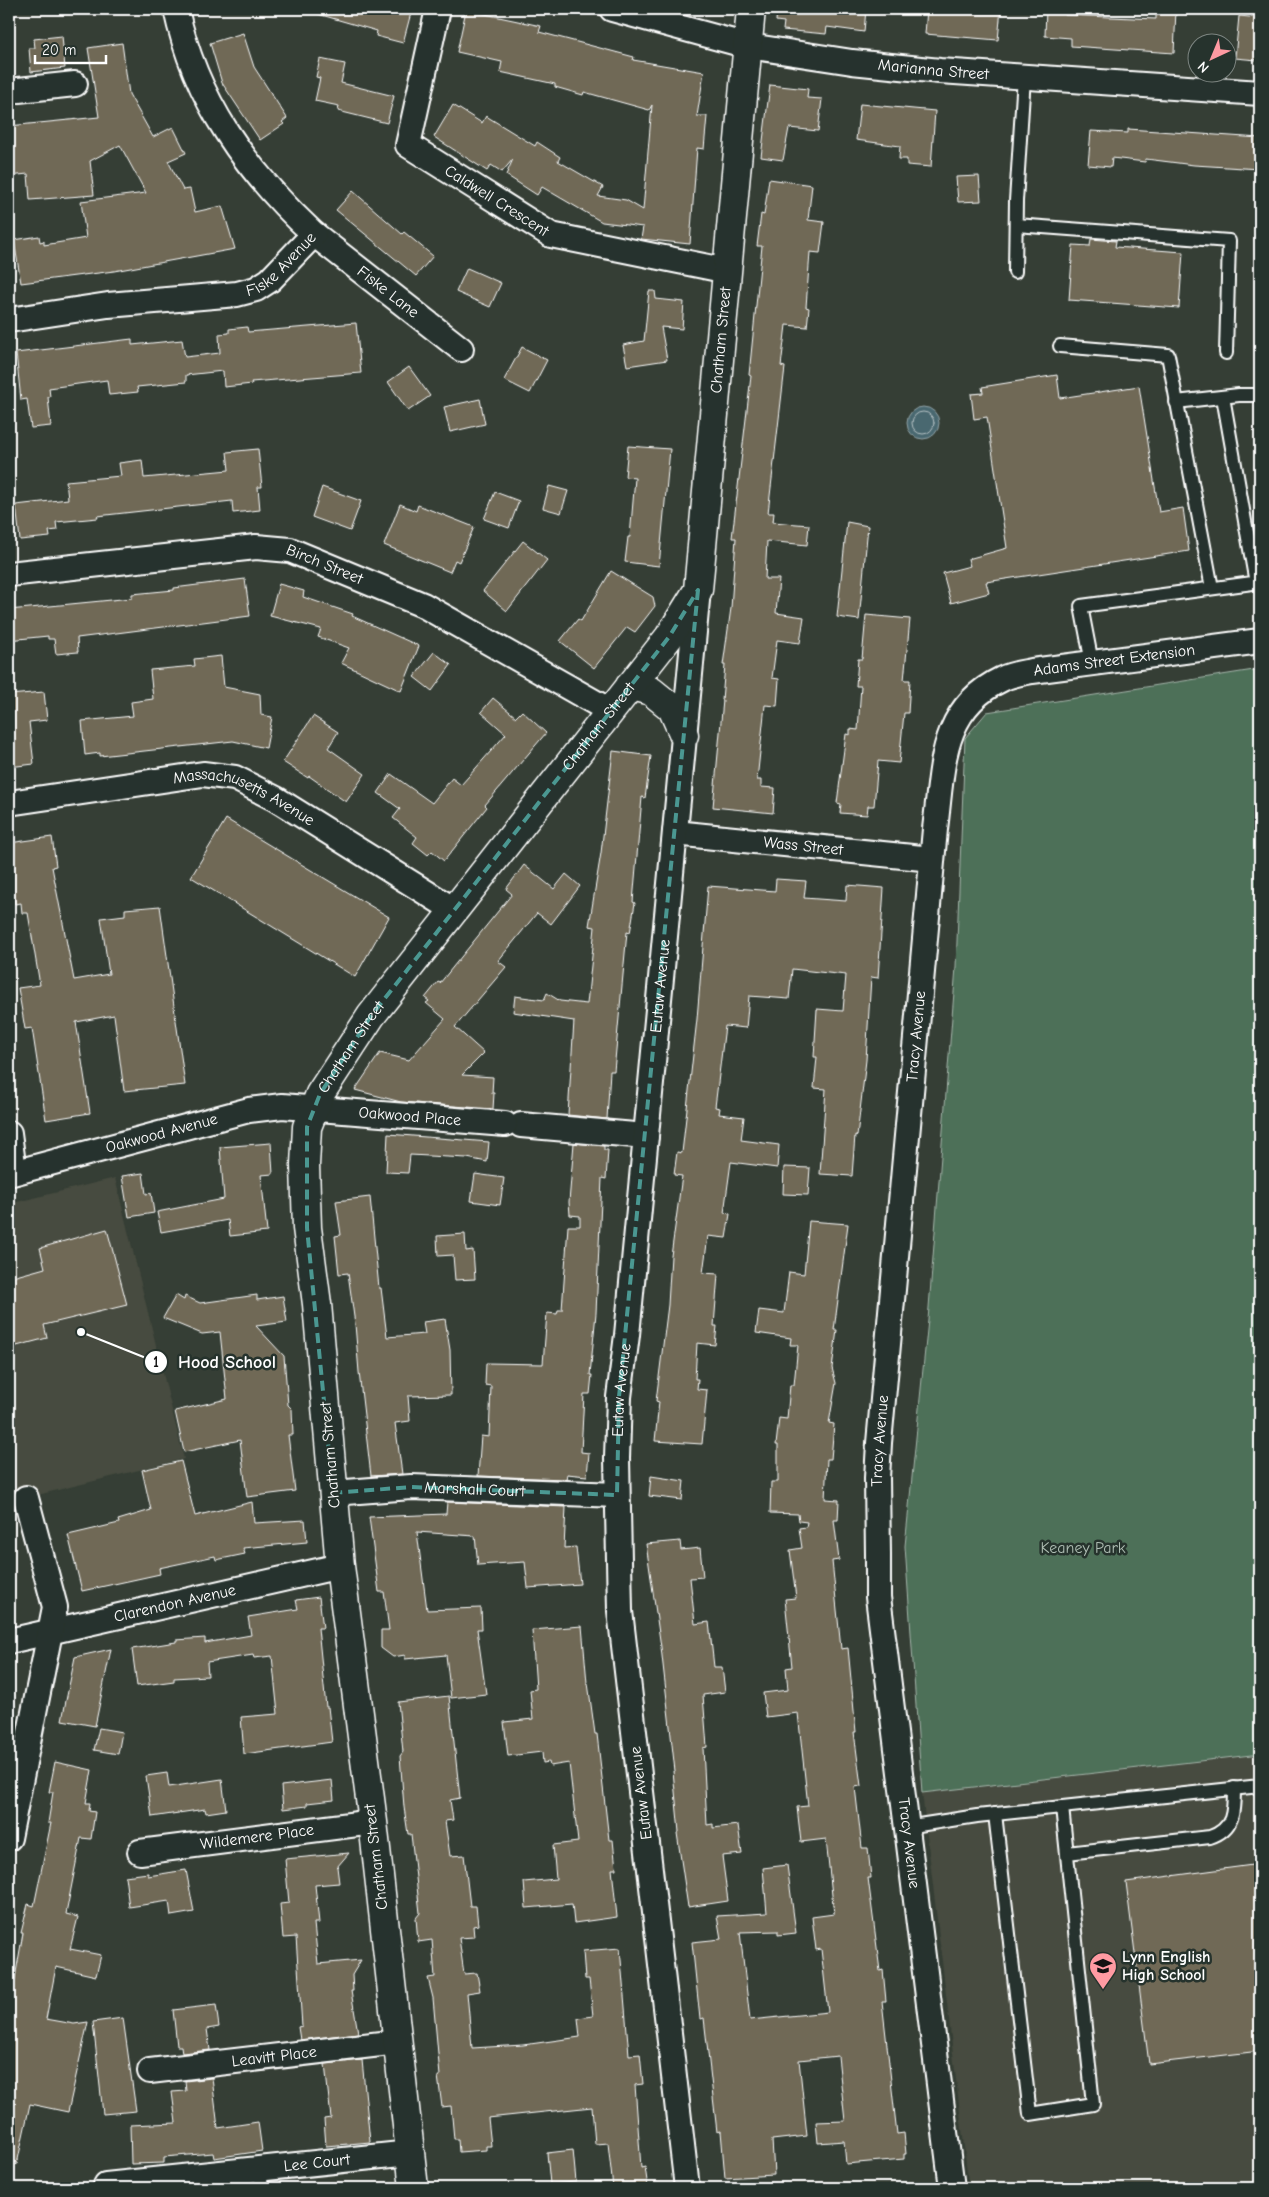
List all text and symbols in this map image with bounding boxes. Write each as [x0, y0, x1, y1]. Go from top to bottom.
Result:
scale bar [35, 32, 106, 64]
north arrow [1186, 32, 1236, 82]
text: 20 m [42, 41, 76, 59]
street label: Marianna Street [877, 56, 990, 83]
text: N [1194, 58, 1213, 76]
street label: Caldwell Crescent [441, 161, 552, 240]
street label: Fiske Avenue [244, 228, 320, 300]
street label: Fiske Lane [354, 262, 422, 322]
street label: Chatham Street [707, 286, 735, 394]
street label: Birch Street [284, 540, 366, 588]
street label: Adams Street Extension [1032, 641, 1196, 680]
street label: Chatham Street [558, 679, 639, 774]
street label: Massachusetts Avenue [172, 765, 318, 830]
street label: Wass Street [763, 833, 844, 859]
street label: Eutaw Avenue [647, 938, 674, 1034]
street label: Tracy Avenue [903, 990, 929, 1083]
street label: Chatham Street [314, 997, 389, 1096]
street label: Oakwood Place [358, 1103, 462, 1129]
street label: Oakwood Avenue [104, 1110, 220, 1157]
street label: Eutaw Avenue [609, 1342, 635, 1437]
callout: Hood School [143, 1345, 286, 1378]
text: Hood School [178, 1352, 276, 1373]
text: 1 [153, 1353, 159, 1371]
street label: Tracy Avenue [868, 1394, 892, 1487]
street label: Chatham Street [316, 1401, 344, 1509]
street label: Marshall Court [424, 1479, 526, 1500]
park label: Keaney Park [1040, 1539, 1126, 1557]
street label: Clarendon Avenue [112, 1581, 238, 1626]
street label: Eutaw Avenue [626, 1745, 656, 1841]
street label: Tracy Avenue [894, 1796, 924, 1890]
street label: Chatham Street [361, 1803, 391, 1911]
street label: Wildemere Place [199, 1821, 315, 1853]
place label: Lynn English High School [1122, 1948, 1210, 1984]
school or university icon: Lynn English High School [1088, 1951, 1118, 1990]
street label: Leavitt Place [231, 2043, 318, 2070]
street label: Lee Court [283, 2150, 351, 2175]

